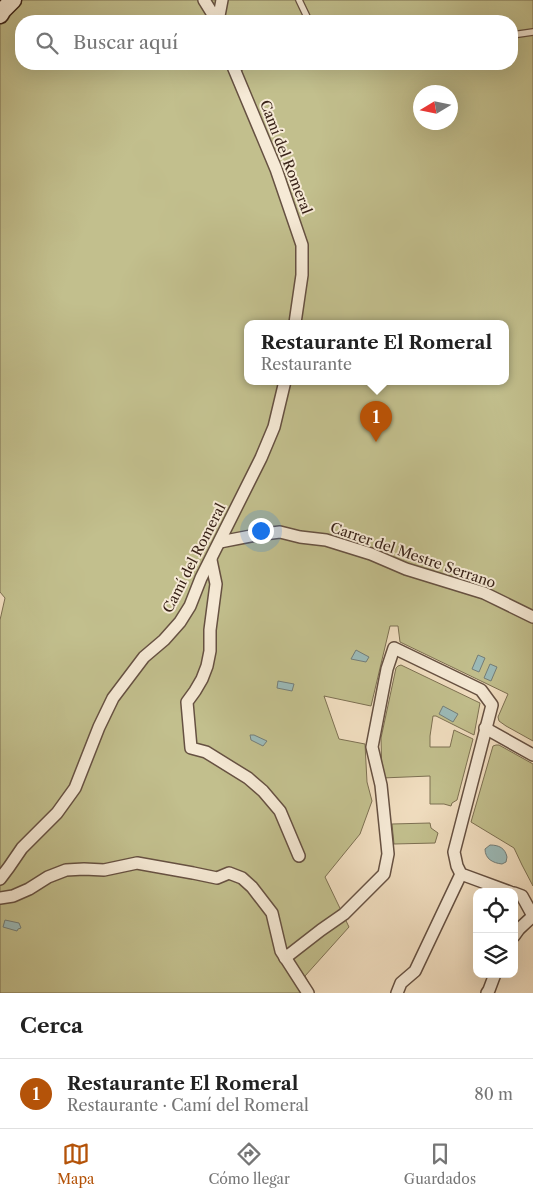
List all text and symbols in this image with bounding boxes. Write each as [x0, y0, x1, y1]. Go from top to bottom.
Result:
search box [15, 15, 518, 70]
icon: search [33, 29, 61, 57]
text: Buscar aquí [73, 31, 178, 54]
north arrow [413, 85, 458, 130]
street label: Camí del Romeral [256, 98, 316, 216]
popup [244, 320, 509, 385]
text: Restaurante El Romeral [261, 331, 492, 354]
text: Restaurante [261, 354, 352, 374]
pin: 1 [360, 401, 392, 442]
street label: Camí del Romeral [159, 500, 229, 616]
your location [248, 518, 274, 544]
street label: Carrer del Mestre Serrano [328, 518, 498, 592]
map controls [473, 888, 518, 978]
button: locate [473, 888, 518, 933]
button: layers [473, 933, 518, 978]
text: Cerca [20, 1013, 83, 1038]
text: Restaurante El Romeral [67, 1072, 299, 1095]
text: 1 [32, 1084, 40, 1104]
text: 80 m [474, 1084, 513, 1104]
text: Restaurante · Camí del Romeral [67, 1095, 309, 1115]
tab: Mapa [57, 1140, 94, 1188]
tab: Cómo llegar [208, 1140, 290, 1188]
tab: Guardados [404, 1140, 476, 1188]

